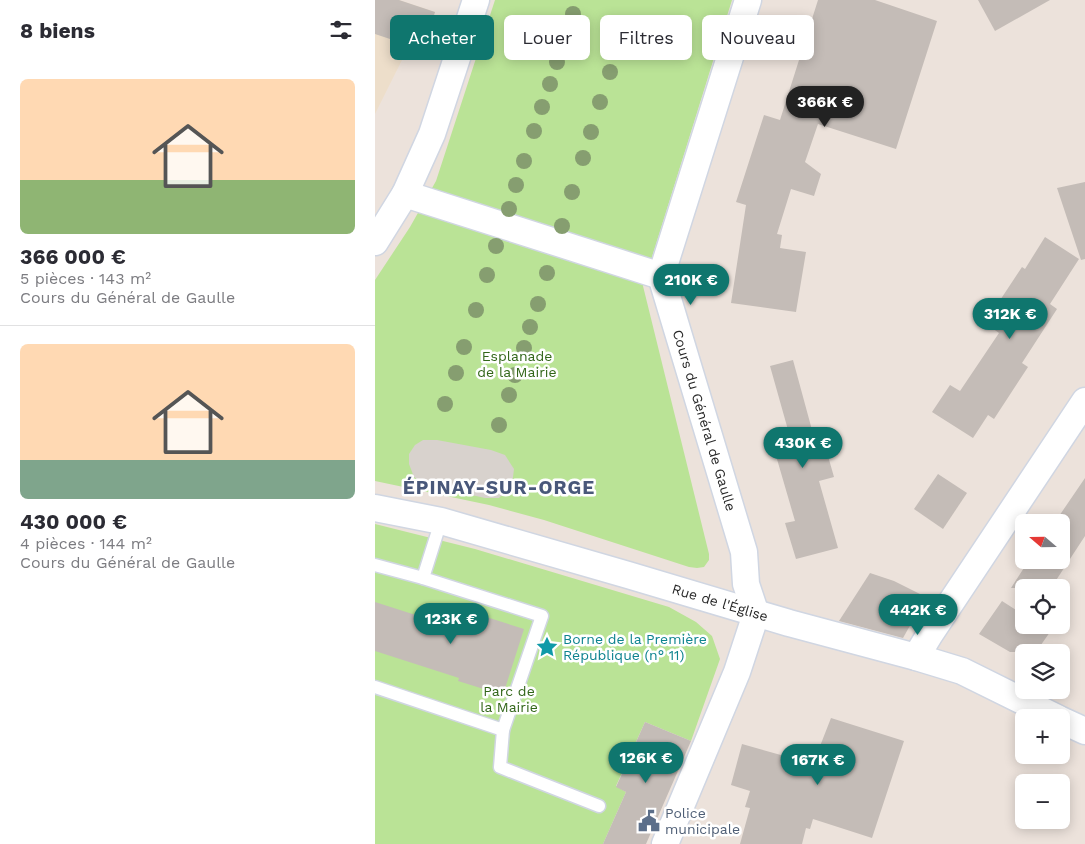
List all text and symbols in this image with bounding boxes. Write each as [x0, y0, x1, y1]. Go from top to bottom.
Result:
chip: Acheter [390, 15, 494, 60]
chip: Louer [504, 15, 590, 60]
chip: Filtres [600, 15, 692, 60]
chip: Nouveau [702, 15, 814, 60]
icon: filters [327, 16, 355, 44]
text: 8 biens [20, 18, 95, 43]
pin: 366K € [784, 86, 866, 128]
text: 366K € [797, 92, 853, 111]
icon: home [143, 111, 233, 201]
text: 366 000 € [20, 244, 126, 269]
pin: 210K € [650, 264, 732, 306]
text: 5 pièces · 143 m² [20, 269, 151, 288]
text: 210K € [664, 270, 718, 289]
text: Cours du Général de Gaulle [20, 288, 235, 307]
pin: 312K € [969, 298, 1051, 340]
text: 312K € [984, 304, 1036, 323]
street label: Cours du Général de Gaulle [670, 328, 739, 513]
park label: Esplanade de la Mairie [477, 348, 557, 380]
icon: home [143, 377, 233, 467]
pin: 430K € [762, 426, 844, 469]
text: 430K € [775, 433, 831, 452]
district label: ÉPINAY-SUR-ORGE [403, 476, 595, 499]
text: 430 000 € [20, 509, 127, 534]
north arrow [1015, 514, 1070, 569]
map controls [1015, 514, 1070, 829]
text: 4 pièces · 144 m² [20, 534, 152, 553]
text: Cours du Général de Gaulle [20, 553, 235, 572]
button: locate [1015, 579, 1070, 634]
street label: Rue de l'Église [670, 581, 770, 624]
pin: 442K € [877, 594, 959, 636]
text: 442K € [890, 600, 946, 619]
pin: 123K € [410, 602, 492, 645]
text: 123K € [425, 609, 477, 628]
place label: Borne de la Première République (n° 11) [563, 631, 707, 663]
place icon: Borne de la Première République (n° 11) [534, 634, 560, 660]
button: layers [1015, 644, 1070, 699]
park label: Parc de la Mairie [480, 683, 538, 715]
button: + [1015, 709, 1070, 764]
pin: 126K € [605, 742, 687, 784]
pin: 167K € [777, 744, 859, 786]
text: 126K € [619, 748, 673, 767]
text: 167K € [792, 750, 844, 769]
button: − [1015, 774, 1070, 829]
place label: Police municipale [665, 805, 740, 837]
public building icon: Police municipale [636, 808, 662, 834]

